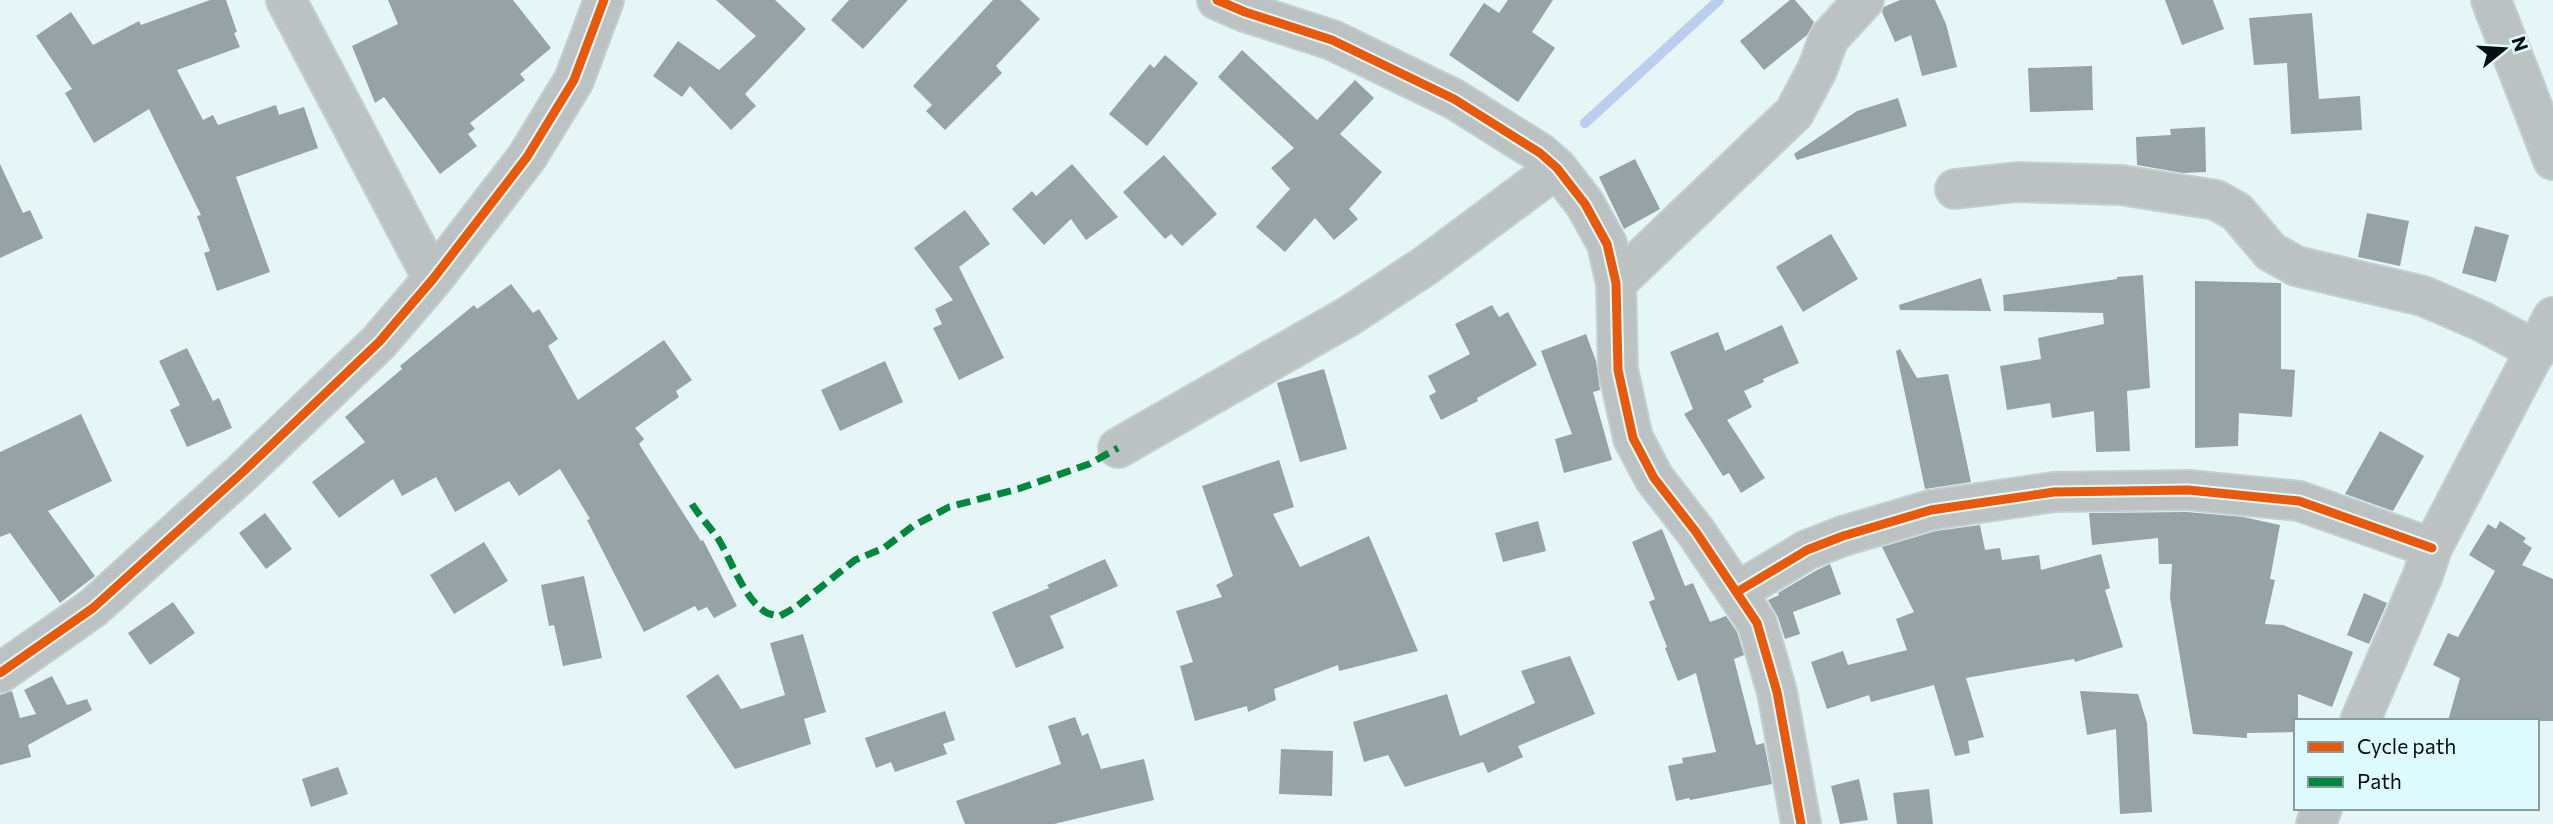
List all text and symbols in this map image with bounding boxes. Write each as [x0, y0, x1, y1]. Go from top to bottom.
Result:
north arrow [2469, 14, 2539, 84]
text: N [2508, 33, 2534, 54]
legend [2294, 719, 2539, 810]
text: Cycle path [2357, 733, 2456, 758]
text: Path [2357, 768, 2402, 793]

